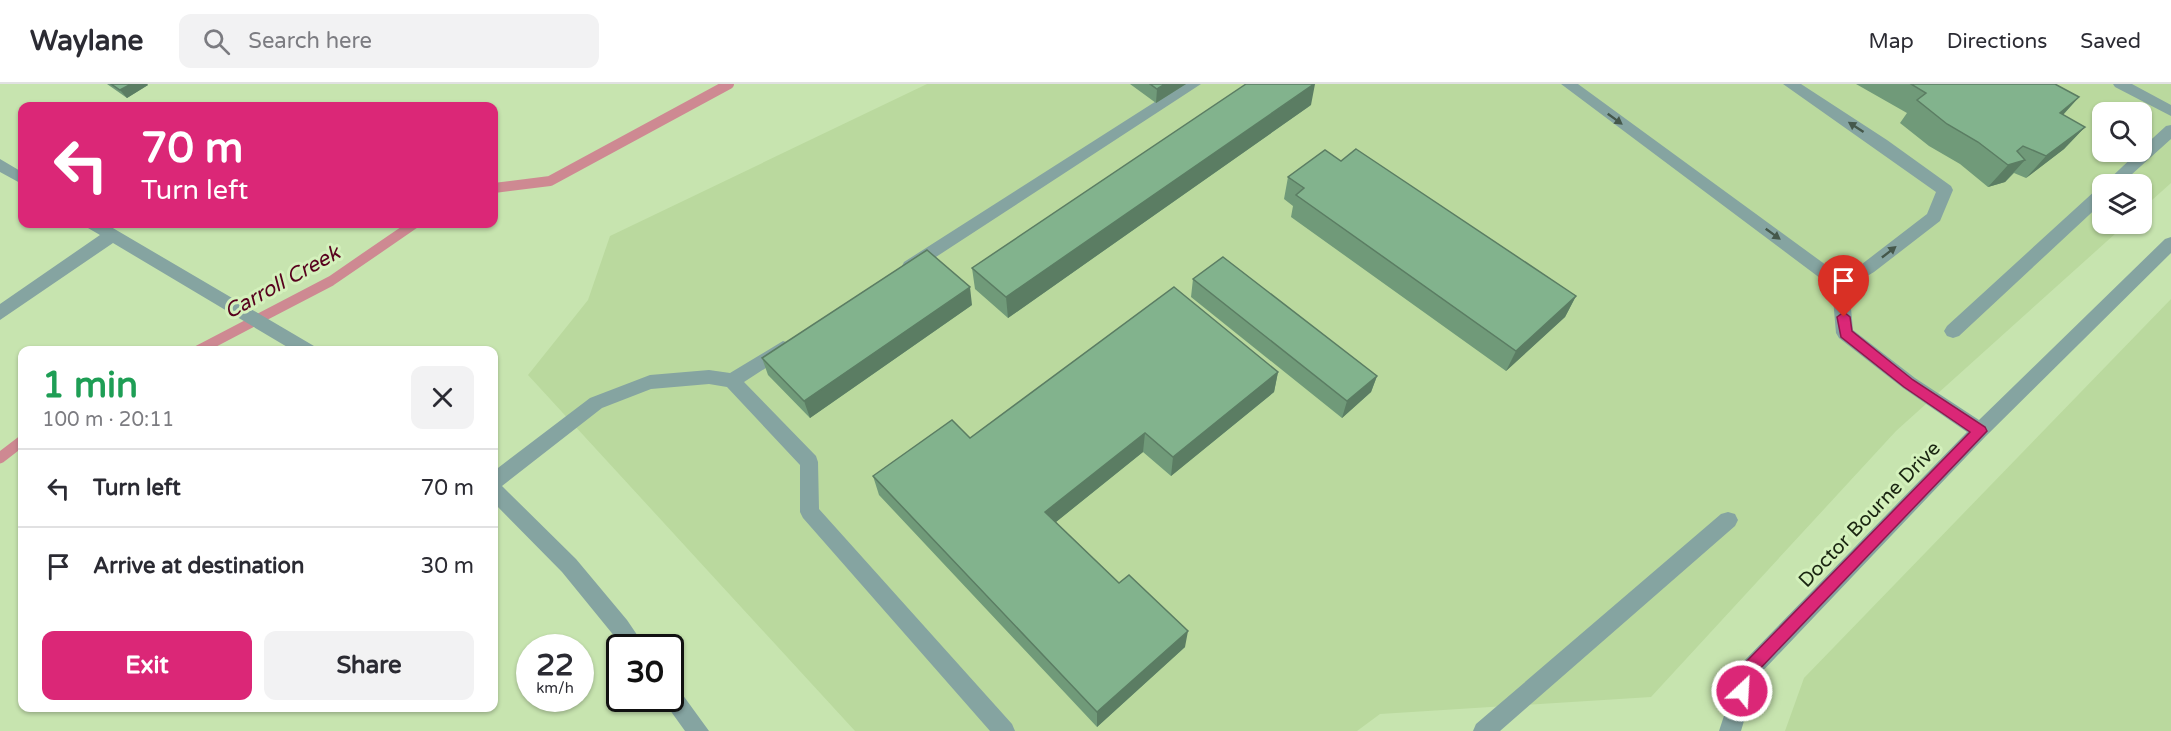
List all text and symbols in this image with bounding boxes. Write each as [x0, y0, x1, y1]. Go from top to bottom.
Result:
search box [179, 14, 599, 68]
text: Waylane [30, 24, 143, 58]
icon: search [200, 25, 233, 58]
text: Search here [248, 28, 372, 54]
text: Map [1868, 29, 1914, 54]
text: Directions [1947, 29, 2047, 54]
text: Saved [2080, 29, 2141, 54]
map controls [2092, 102, 2152, 234]
button: search [2092, 102, 2152, 162]
one-way arrow [1608, 112, 1623, 124]
one-way arrow [1848, 122, 1864, 133]
text: 70 m [141, 123, 243, 174]
icon: left [42, 126, 120, 204]
text: Turn left [141, 174, 248, 207]
button: layers [2092, 174, 2152, 234]
one-way arrow [1764, 228, 1780, 240]
water label: Carroll Creek [220, 240, 346, 324]
one-way arrow [1881, 245, 1897, 258]
pin [1818, 255, 1869, 317]
icon: arrive [1827, 264, 1860, 297]
text: 1 min [42, 364, 138, 407]
button: close [411, 366, 474, 429]
text: 100 m · 20:11 [42, 408, 174, 432]
street label: Doctor Bourne Drive [1794, 437, 1946, 593]
icon: left [42, 472, 75, 505]
text: Turn left [93, 475, 181, 501]
text: 70 m [420, 475, 474, 501]
icon: arrive [42, 550, 75, 583]
text: Arrive at destination [93, 553, 304, 579]
text: 30 m [420, 553, 474, 579]
button: Exit [42, 631, 252, 700]
button: Share [264, 631, 474, 700]
speed limit sign: 30 [606, 634, 684, 712]
text: 22 [536, 647, 574, 684]
position arrow [1710, 659, 1774, 723]
text: km/h [536, 679, 574, 697]

